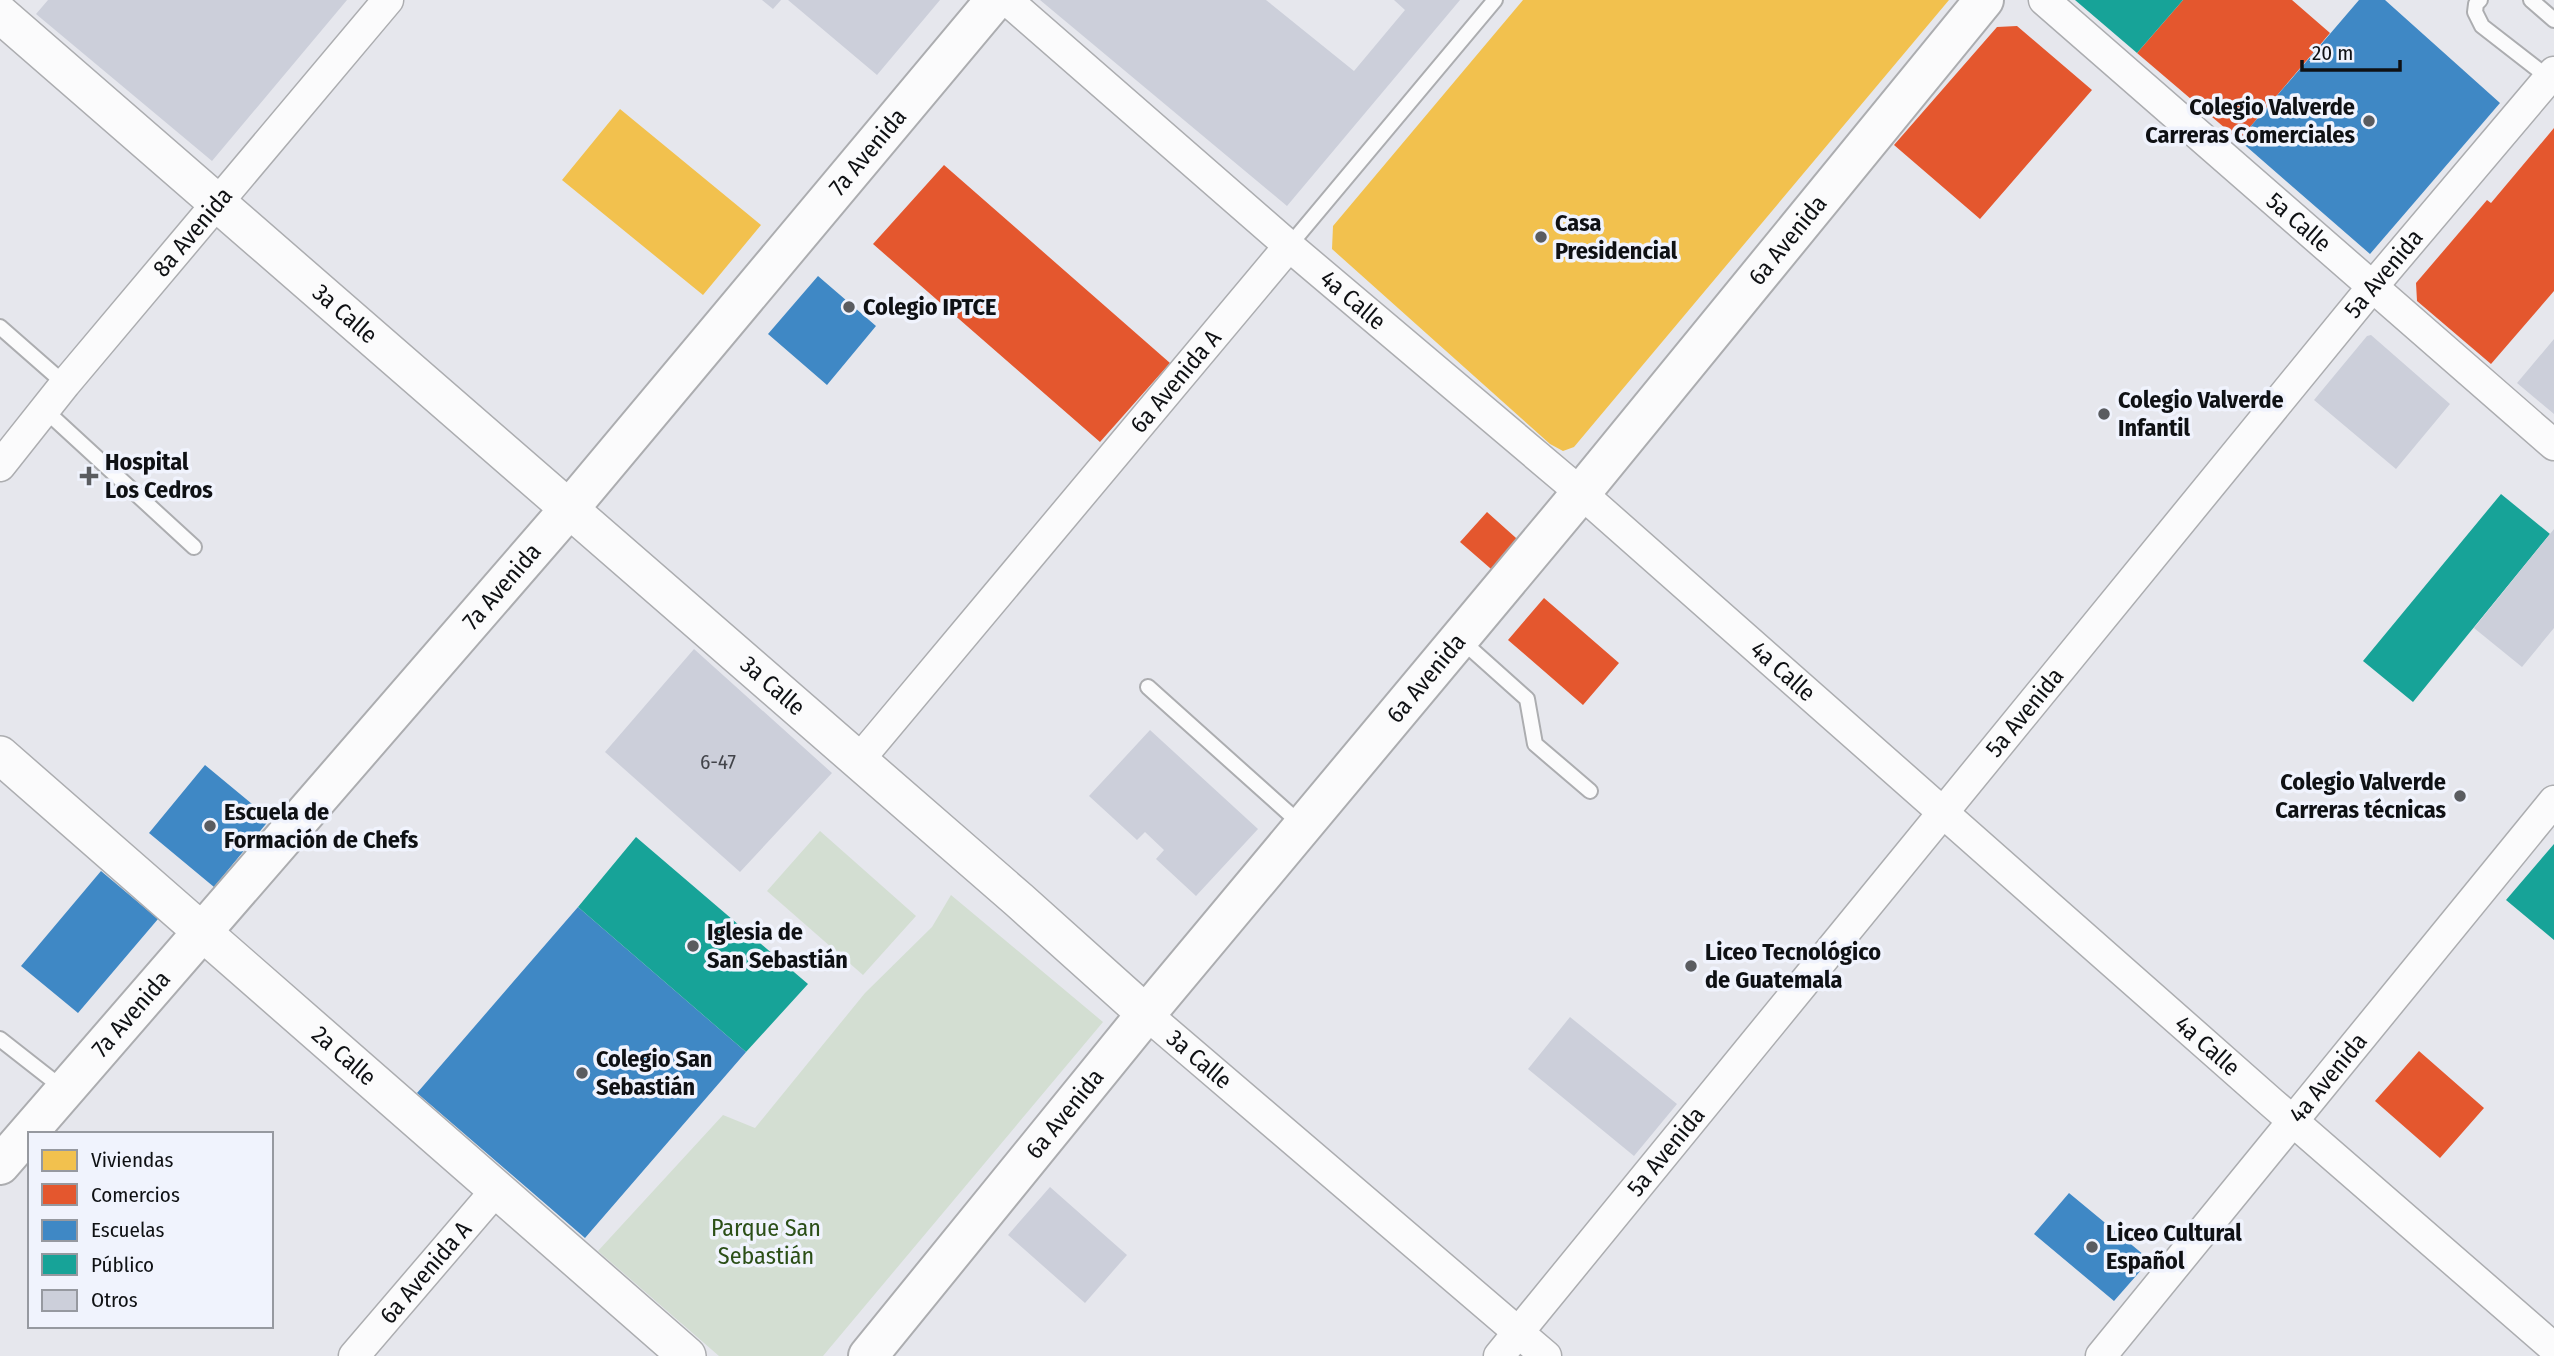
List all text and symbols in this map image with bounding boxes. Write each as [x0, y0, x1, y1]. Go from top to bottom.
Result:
scale bar [2302, 28, 2400, 72]
text: 20 m [2312, 40, 2353, 66]
place label: Colegio Valverde Carreras Comerciales [2145, 93, 2355, 149]
street label: 7a Avenida [823, 103, 912, 201]
marker: Colegio Valverde Carreras Comerciales [2361, 113, 2377, 129]
street label: 8a Avenida [147, 182, 238, 282]
street label: 5a Calle [2261, 187, 2337, 258]
street label: 6a Avenida [1743, 190, 1833, 291]
place label: Casa Presidencial [1555, 209, 1678, 265]
street label: 5a Avenida [2339, 224, 2429, 324]
marker: Casa Presidencial [1533, 229, 1549, 245]
street label: 4a Calle [1315, 265, 1391, 336]
street label: 3a Calle [307, 278, 383, 349]
place label: Colegio IPTCE [863, 293, 996, 321]
marker: Colegio IPTCE [841, 299, 857, 315]
street label: 6a Avenida A [1125, 324, 1227, 439]
place label: Colegio Valverde Infantil [2118, 386, 2284, 442]
marker: Colegio Valverde Infantil [2096, 406, 2112, 422]
place label: Hospital Los Cedros [105, 448, 213, 504]
marker: Hospital Los Cedros [79, 466, 99, 486]
street label: 7a Avenida [457, 538, 547, 635]
street label: 6a Avenida [1381, 628, 1472, 729]
street label: 4a Calle [1745, 635, 1821, 707]
street label: 3a Calle [735, 650, 811, 721]
street label: 5a Avenida [1980, 662, 2069, 763]
house number: 6-47 [700, 749, 736, 775]
place label: Colegio Valverde Carreras técnicas [2275, 768, 2446, 824]
marker: Colegio Valverde Carreras técnicas [2452, 788, 2468, 804]
place label: Escuela de Formación de Chefs [224, 798, 419, 854]
marker: Escuela de Formación de Chefs [202, 818, 218, 834]
place label: Iglesia de San Sebastián [707, 918, 848, 974]
marker: Iglesia de San Sebastián [685, 938, 701, 954]
place label: Liceo Tecnológico de Guatemala [1705, 938, 1881, 994]
marker: Liceo Tecnológico de Guatemala [1683, 958, 1699, 974]
street label: 7a Avenida [86, 965, 176, 1063]
street label: 4a Calle [2169, 1010, 2245, 1082]
street label: 2a Calle [306, 1020, 382, 1091]
street label: 3a Calle [1161, 1024, 1237, 1095]
street label: 4a Avenida [2283, 1027, 2373, 1128]
place label: Colegio San Sebastián [596, 1045, 712, 1101]
street label: 6a Avenida [1020, 1063, 1110, 1165]
marker: Colegio San Sebastián [574, 1065, 590, 1081]
street label: 5a Avenida [1621, 1101, 1711, 1202]
legend [28, 1132, 273, 1328]
text: Viviendas [91, 1147, 173, 1173]
text: Comercios [91, 1182, 180, 1208]
park label: Parque San Sebastián [711, 1214, 821, 1270]
street label: 6a Avenida A [374, 1215, 477, 1329]
text: Escuelas [91, 1217, 164, 1243]
place label: Liceo Cultural Español [2106, 1219, 2242, 1275]
marker: Liceo Cultural Español [2084, 1239, 2100, 1255]
text: Público [91, 1252, 154, 1278]
text: Otros [91, 1287, 138, 1313]

